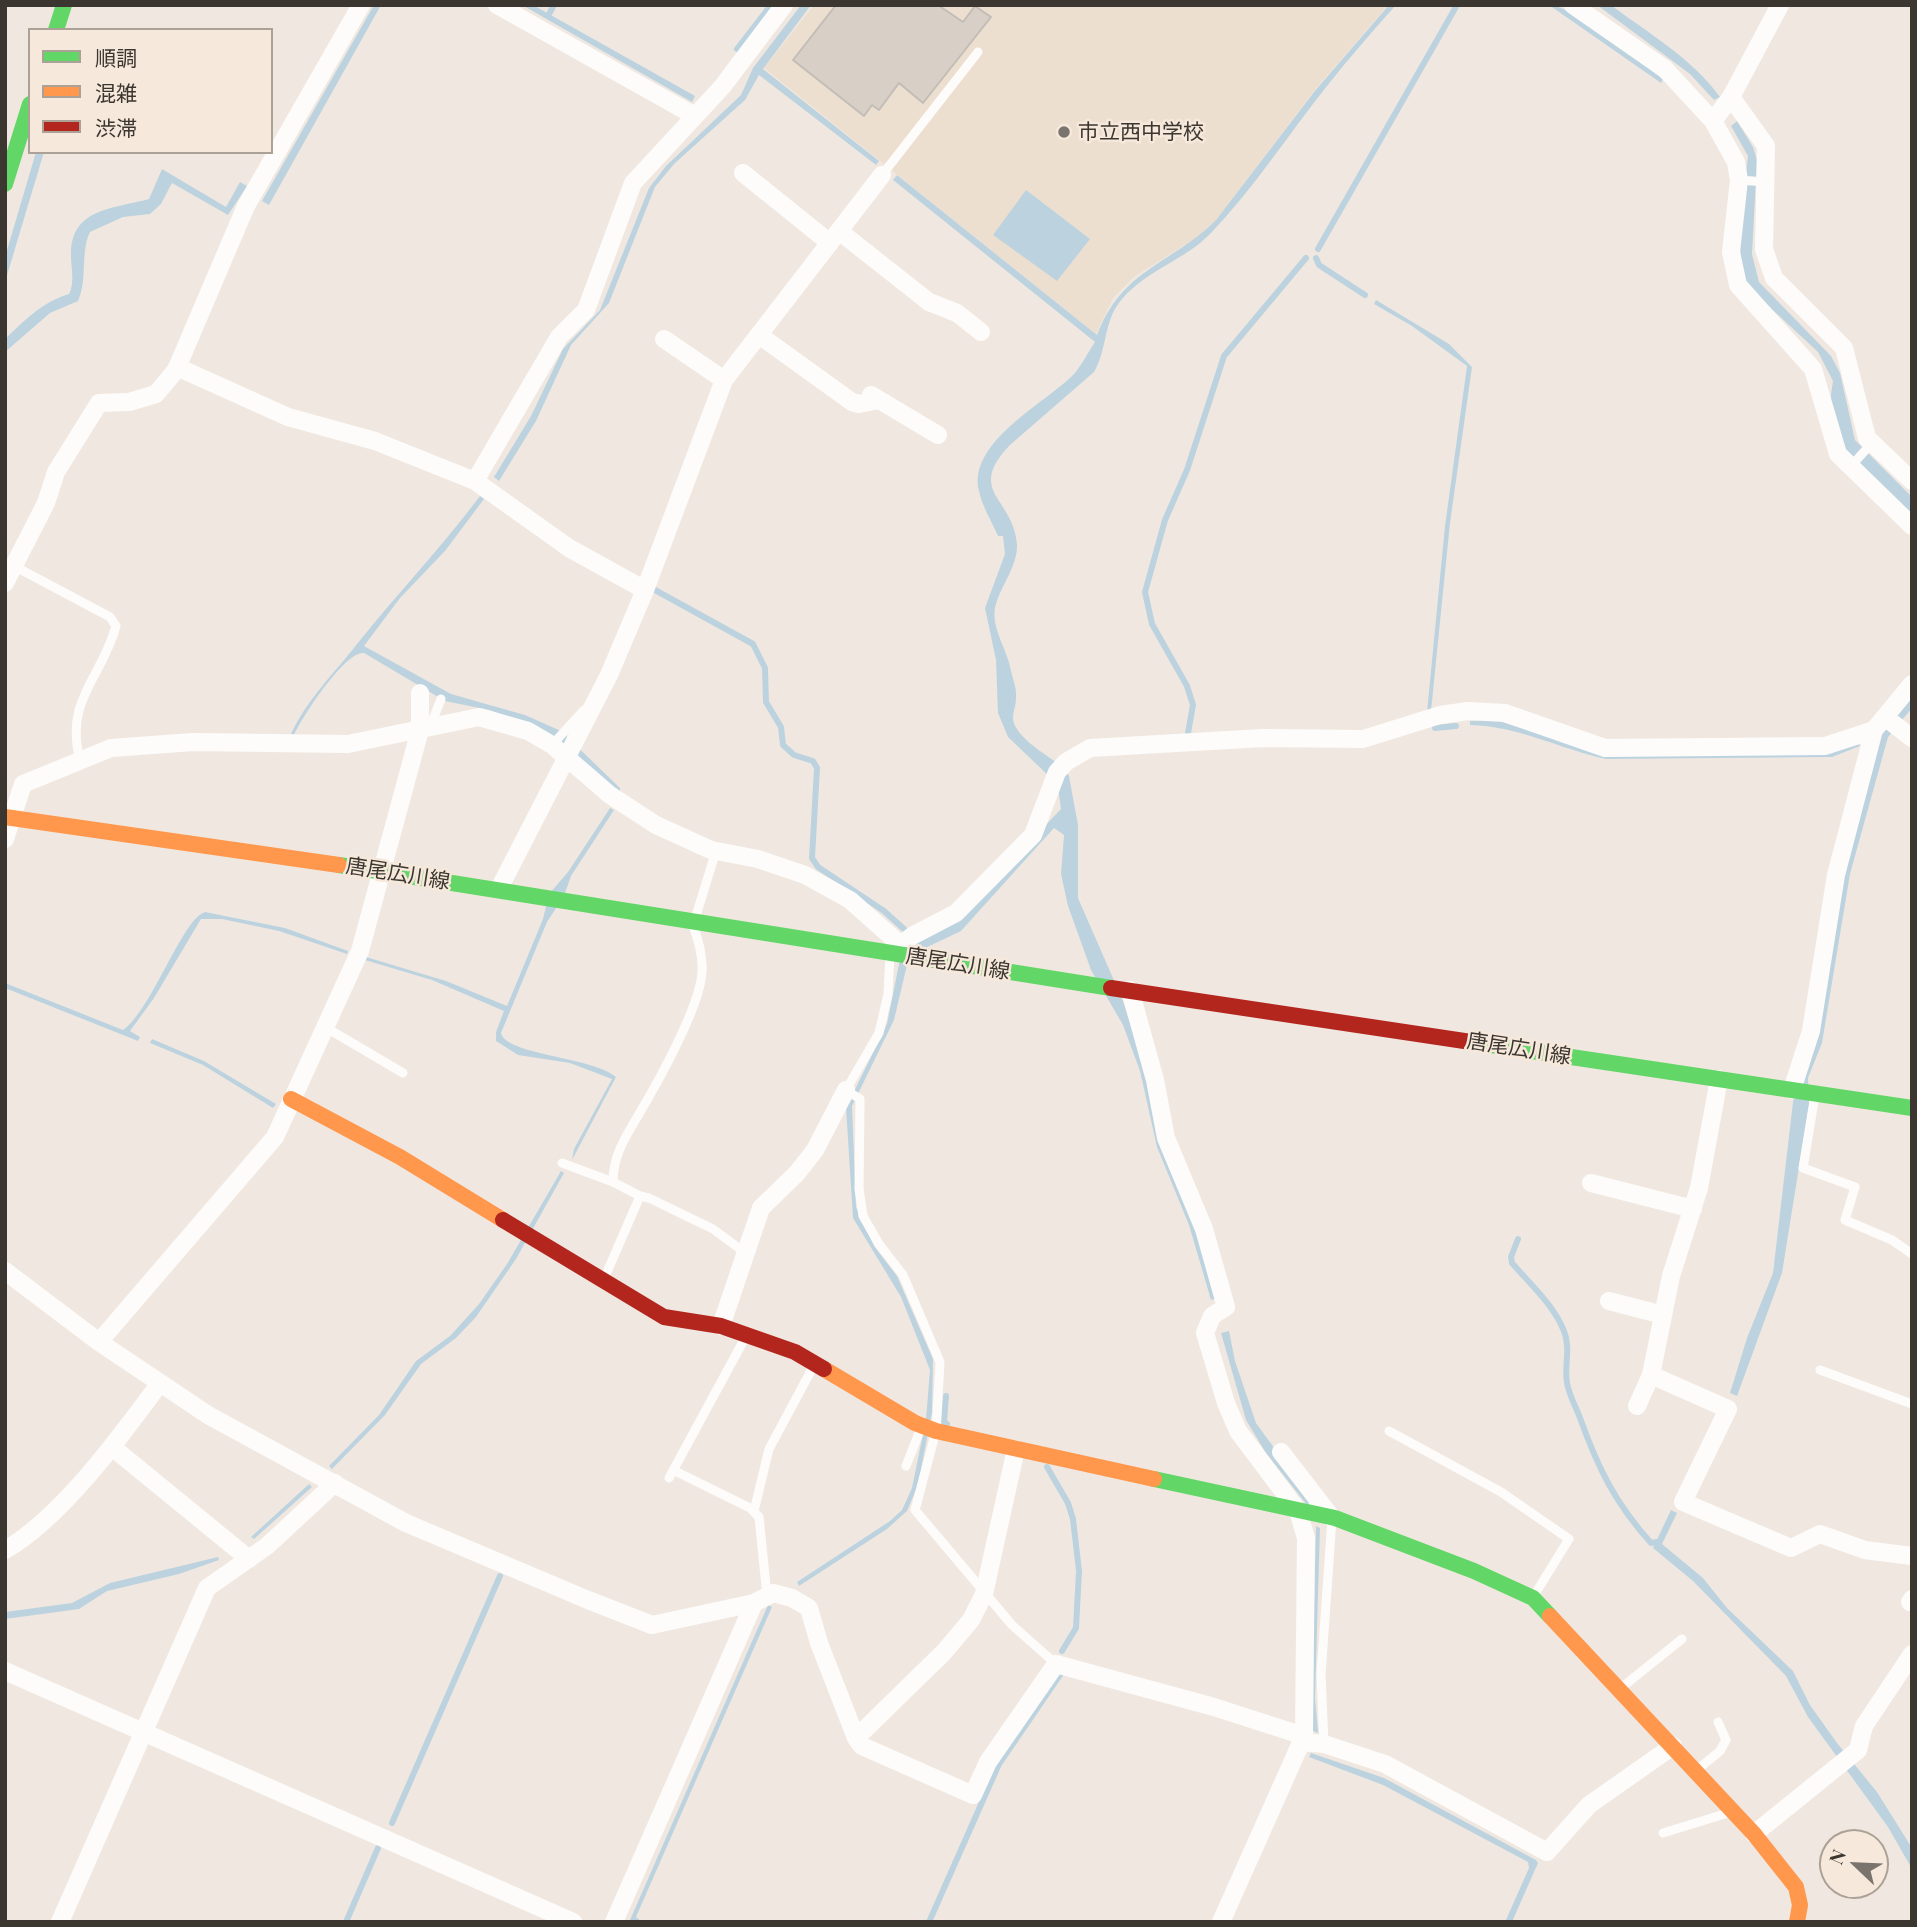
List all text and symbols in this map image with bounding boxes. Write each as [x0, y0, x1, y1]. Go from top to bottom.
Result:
legend [28, 28, 273, 154]
text: 順調 [95, 43, 137, 71]
text: 混雑 [95, 78, 137, 106]
text: 渋滞 [95, 113, 137, 141]
place label: 市立西中学校 [1078, 119, 1204, 145]
marker: 市立西中学校 [1056, 124, 1072, 140]
street label: 唐尾広川線 [344, 853, 452, 895]
street label: 唐尾広川線 [904, 943, 1012, 985]
street label: 唐尾広川線 [1465, 1028, 1573, 1070]
north arrow [1819, 1829, 1889, 1899]
text: N [1822, 1845, 1851, 1868]

